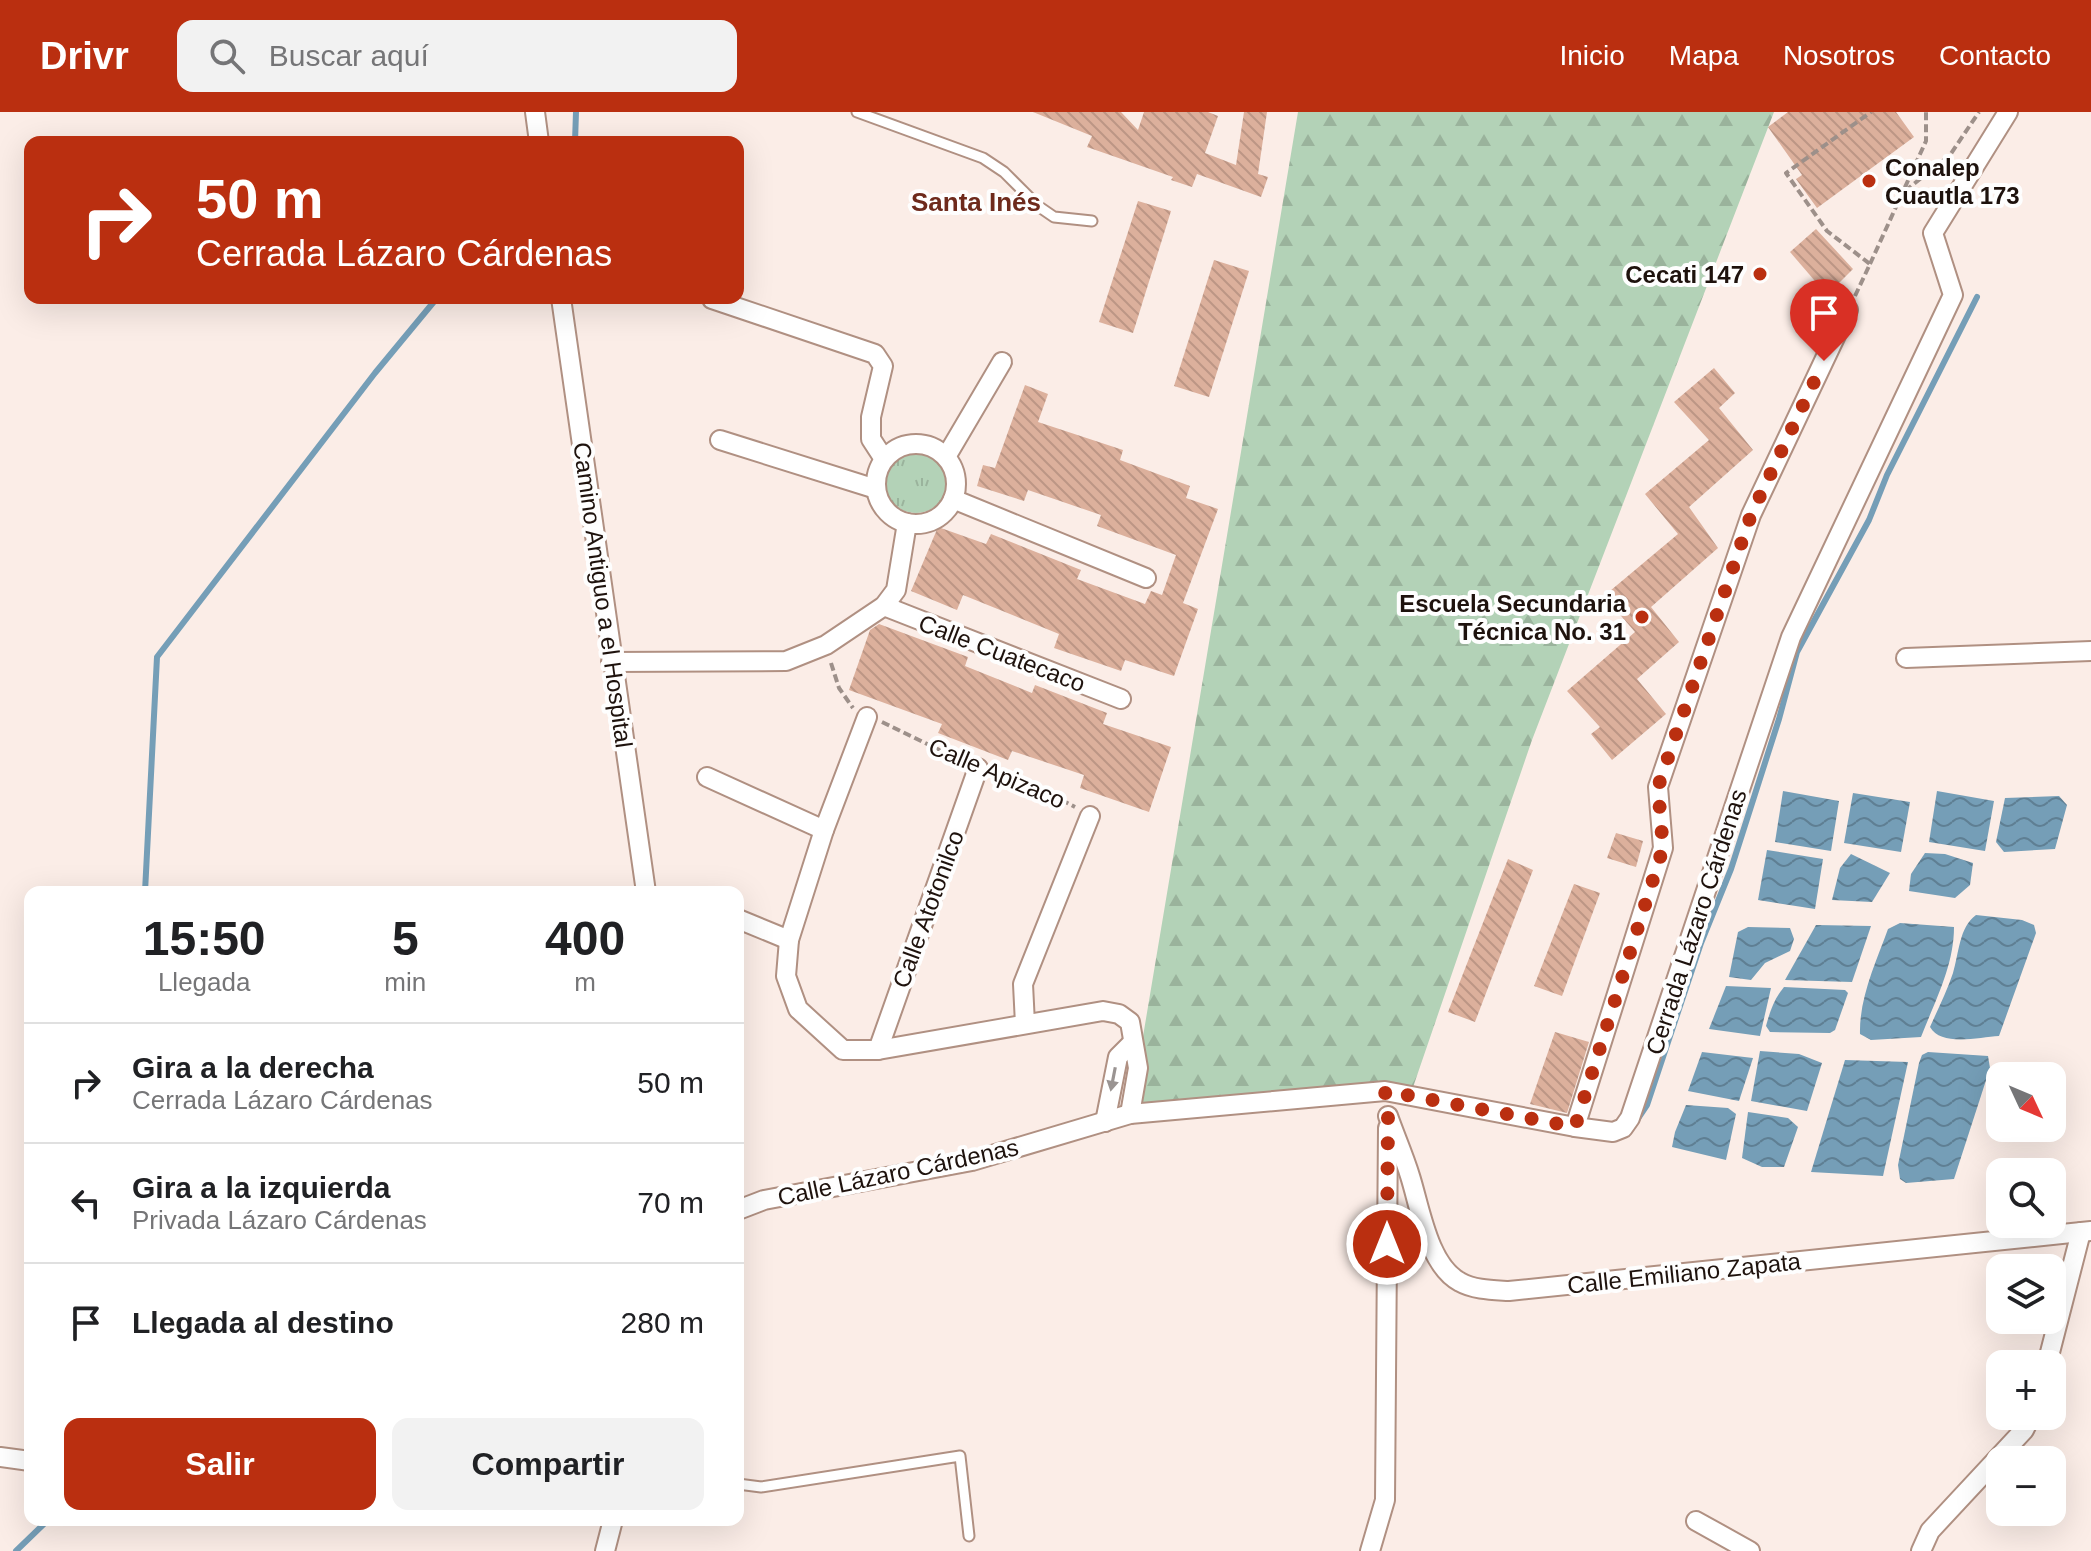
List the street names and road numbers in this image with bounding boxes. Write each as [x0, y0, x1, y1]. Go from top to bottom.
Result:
street label: Camino Antiguo a el Hospital [568, 441, 638, 749]
street label: Calle Cuatecaco [915, 609, 1089, 697]
street label: Calle Apizaco [925, 732, 1069, 814]
street label: Cerrada Lázaro Cárdenas [1640, 786, 1752, 1058]
street label: Calle Atotonilco [887, 827, 969, 991]
street label: Calle Lázaro Cárdenas [775, 1133, 1021, 1211]
street label: Calle Emiliano Zapata [1566, 1247, 1803, 1299]

